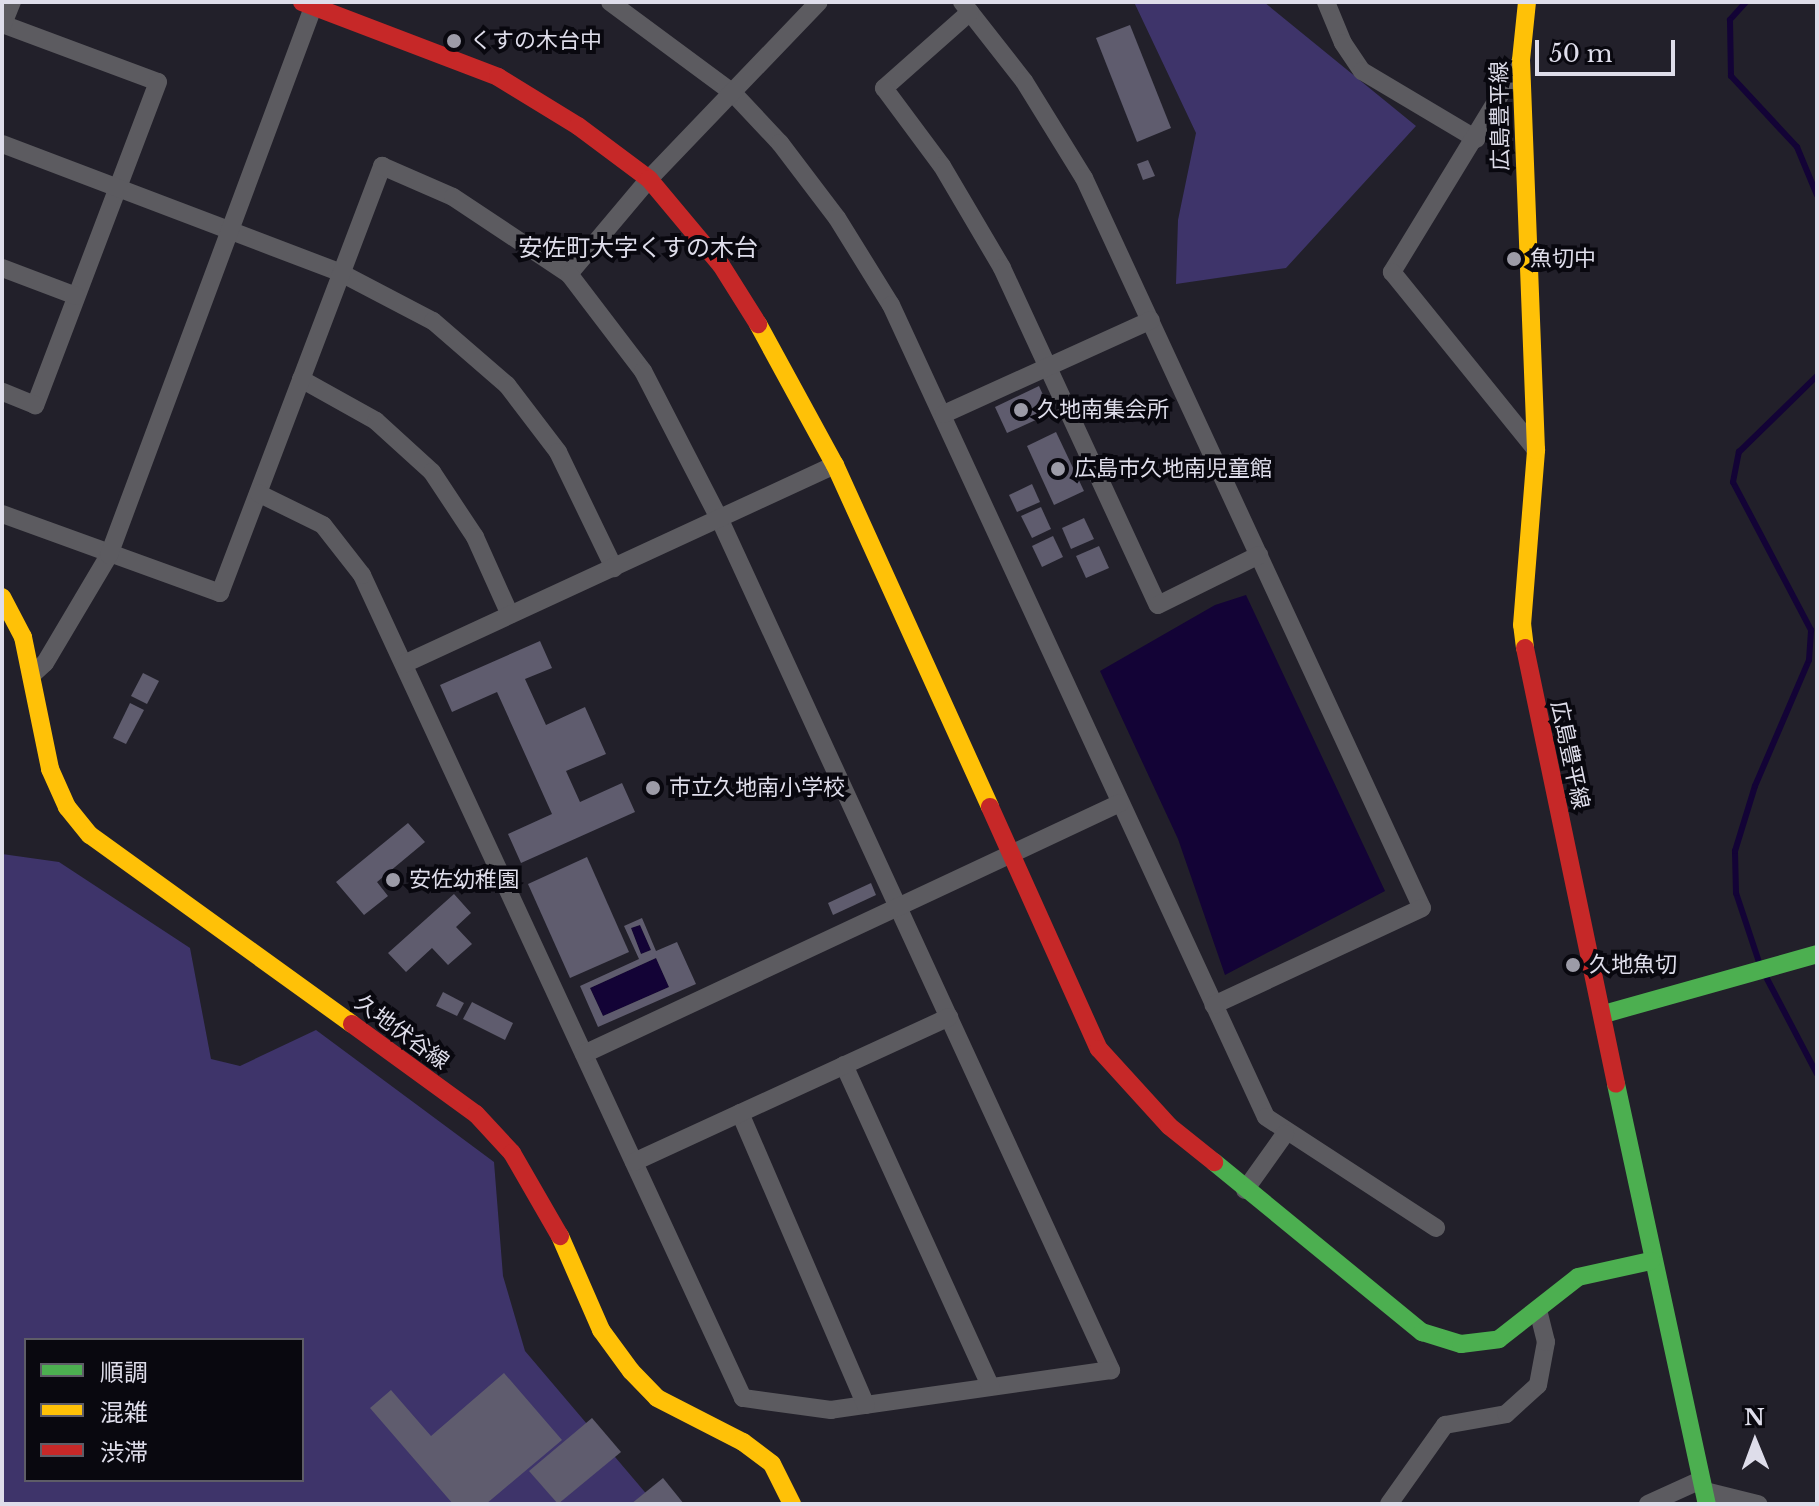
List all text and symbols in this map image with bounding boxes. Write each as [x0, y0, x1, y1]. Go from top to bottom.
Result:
scale bar [1539, 24, 1679, 74]
place label: くすの木台中 [470, 28, 602, 54]
marker: くすの木台中 [445, 32, 463, 50]
text: 50 m [1549, 39, 1612, 68]
street label: 広島豊平線 [1486, 61, 1514, 171]
district label: 安佐町大字くすの木台 [518, 234, 758, 262]
place label: 魚切中 [1530, 246, 1596, 272]
marker: 魚切中 [1505, 250, 1523, 268]
place label: 久地南集会所 [1037, 397, 1169, 423]
marker: 久地南集会所 [1012, 401, 1030, 419]
place label: 広島市久地南児童館 [1074, 456, 1272, 482]
marker: 広島市久地南児童館 [1049, 460, 1067, 478]
street label: 広島豊平線 [1546, 698, 1594, 812]
place label: 市立久地南小学校 [669, 775, 845, 801]
marker: 市立久地南小学校 [644, 779, 662, 797]
place label: 安佐幼稚園 [409, 867, 519, 893]
marker: 安佐幼稚園 [384, 871, 402, 889]
place label: 久地魚切 [1589, 952, 1677, 978]
marker: 久地魚切 [1564, 956, 1582, 974]
street label: 久地伏谷線 [350, 989, 454, 1075]
legend [24, 1338, 304, 1482]
text: 順調 [100, 1358, 148, 1387]
text: 混雑 [100, 1398, 148, 1427]
north arrow [1715, 1402, 1795, 1482]
text: N [1744, 1404, 1765, 1431]
text: 渋滞 [100, 1438, 148, 1467]

